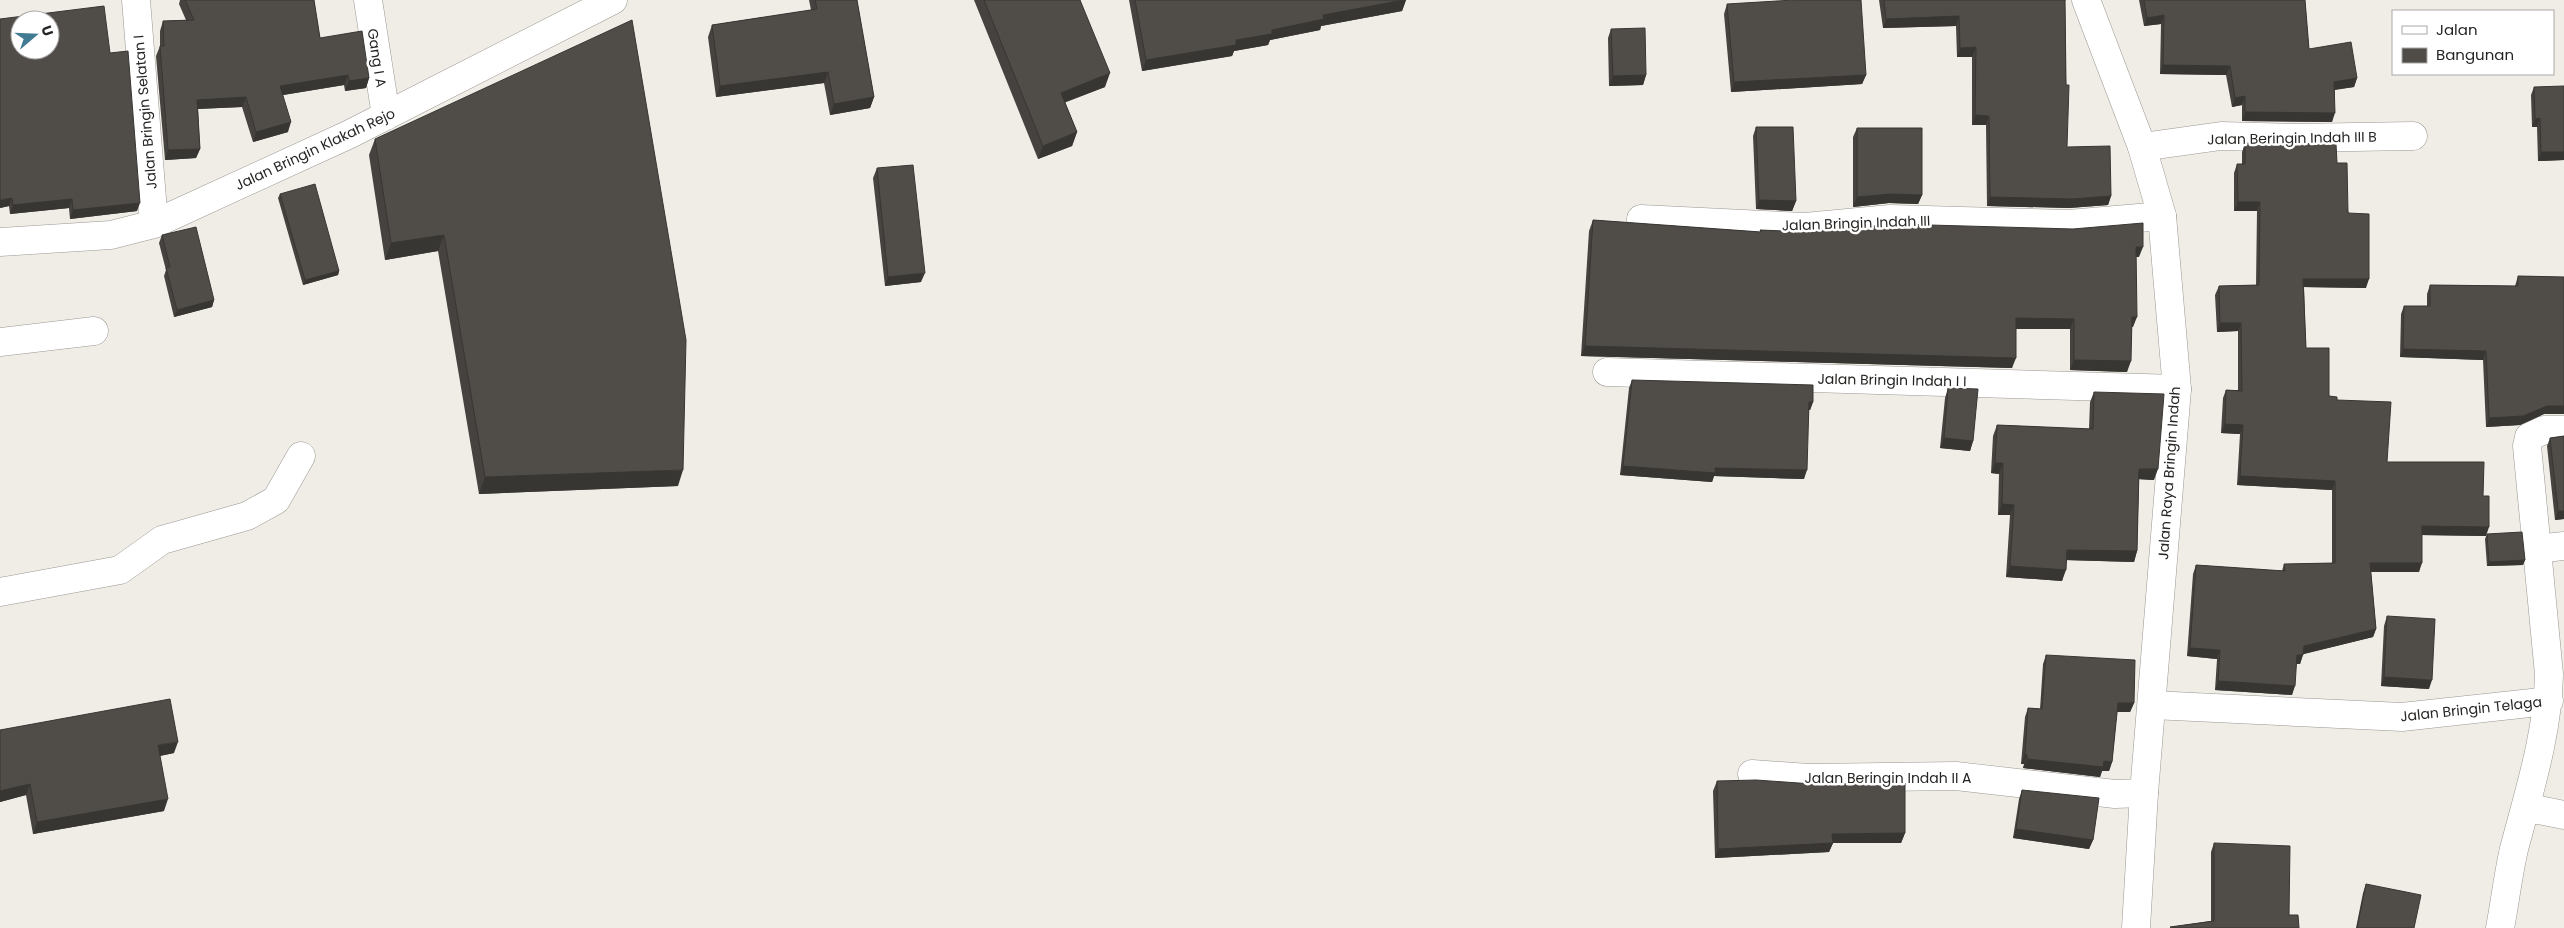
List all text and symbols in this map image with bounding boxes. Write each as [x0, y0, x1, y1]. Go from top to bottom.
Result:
north arrow [10, 10, 60, 60]
legend [2392, 10, 2554, 75]
text: Jalan [2436, 19, 2478, 40]
text: U [36, 23, 58, 39]
street label: Gang I A [362, 27, 392, 89]
street label: Jalan Bringin Selatan I [128, 34, 162, 190]
text: Bangunan [2436, 44, 2514, 65]
street label: Jalan Bringin Klakah Rejo [232, 103, 398, 195]
street label: Jalan Beringin Indah III B [2207, 127, 2377, 149]
street label: Jalan Bringin Indah III [1781, 210, 1931, 236]
street label: Jalan Bringin Indah I I [1817, 369, 1967, 391]
street label: Jalan Raya Bringin Indah [2153, 386, 2185, 560]
street label: Jalan Bringin Telaga [2399, 692, 2543, 726]
street label: Jalan Beringin Indah II A [1804, 768, 1972, 788]

